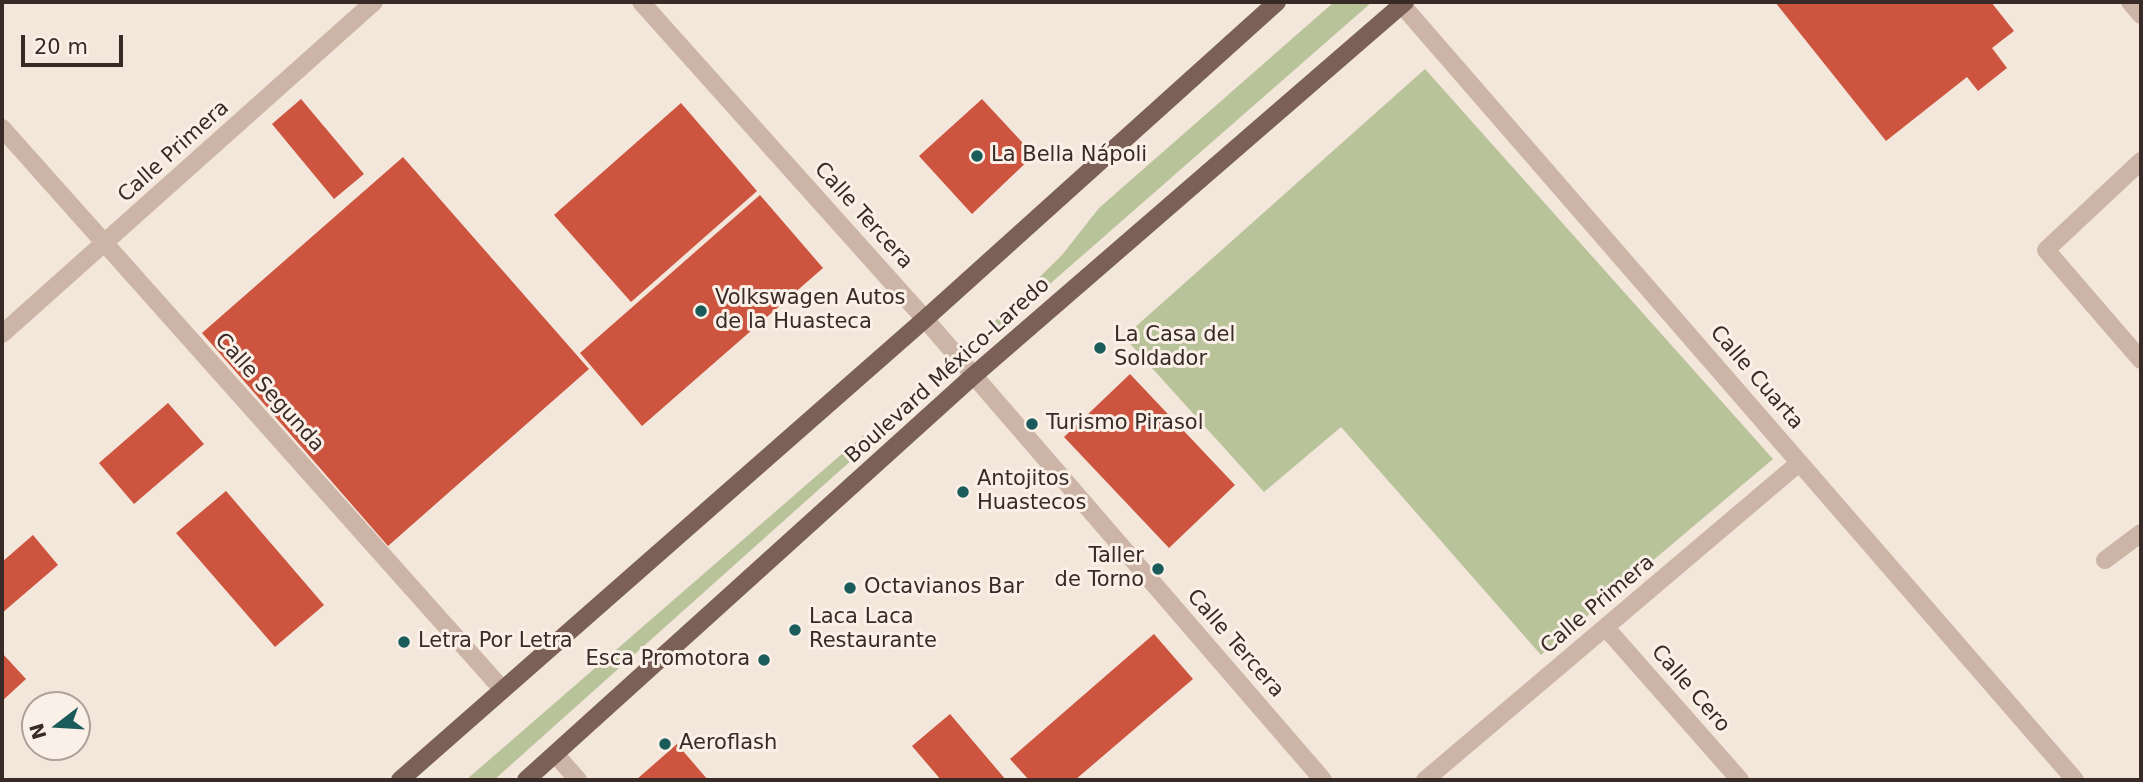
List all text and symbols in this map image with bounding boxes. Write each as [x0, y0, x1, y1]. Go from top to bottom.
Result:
scale bar [24, 21, 126, 65]
text: 20 m [34, 35, 88, 59]
street label: Calle Primera [113, 96, 235, 208]
place label: La Bella Nápoli [991, 143, 1147, 169]
marker: La Bella Nápoli [969, 148, 985, 164]
street label: Calle Tercera [808, 157, 918, 275]
street label: Boulevard México-Laredo [841, 273, 1055, 469]
place label: Volkswagen Autos de la Huasteca [715, 286, 905, 336]
marker: Volkswagen Autos de la Huasteca [693, 303, 709, 319]
street label: Calle Cuarta [1704, 321, 1808, 435]
place label: La Casa del Soldador [1114, 323, 1235, 373]
street label: Calle Segunda [209, 328, 329, 458]
marker: La Casa del Soldador [1092, 340, 1108, 356]
place label: Turismo Pirasol [1046, 411, 1204, 437]
marker: Turismo Pirasol [1024, 416, 1040, 432]
place label: Antojitos Huastecos [977, 467, 1086, 517]
marker: Antojitos Huastecos [955, 484, 971, 500]
place label: Taller de Torno [1055, 544, 1144, 594]
street label: Calle Primera [1536, 550, 1660, 660]
marker: Taller de Torno [1150, 561, 1166, 577]
place label: Octavianos Bar [864, 575, 1024, 601]
marker: Octavianos Bar [842, 580, 858, 596]
street label: Calle Tercera [1181, 585, 1289, 703]
place label: Laca Laca Restaurante [809, 605, 937, 655]
marker: Laca Laca Restaurante [787, 622, 803, 638]
place label: Letra Por Letra [418, 629, 573, 655]
marker: Letra Por Letra [396, 634, 412, 650]
street label: Calle Cero [1645, 640, 1735, 738]
place label: Esca Promotora [585, 647, 750, 673]
marker: Esca Promotora [756, 652, 772, 668]
north arrow [21, 691, 91, 761]
text: N [25, 721, 51, 742]
place label: Aeroflash [679, 731, 777, 757]
marker: Aeroflash [657, 736, 673, 752]

